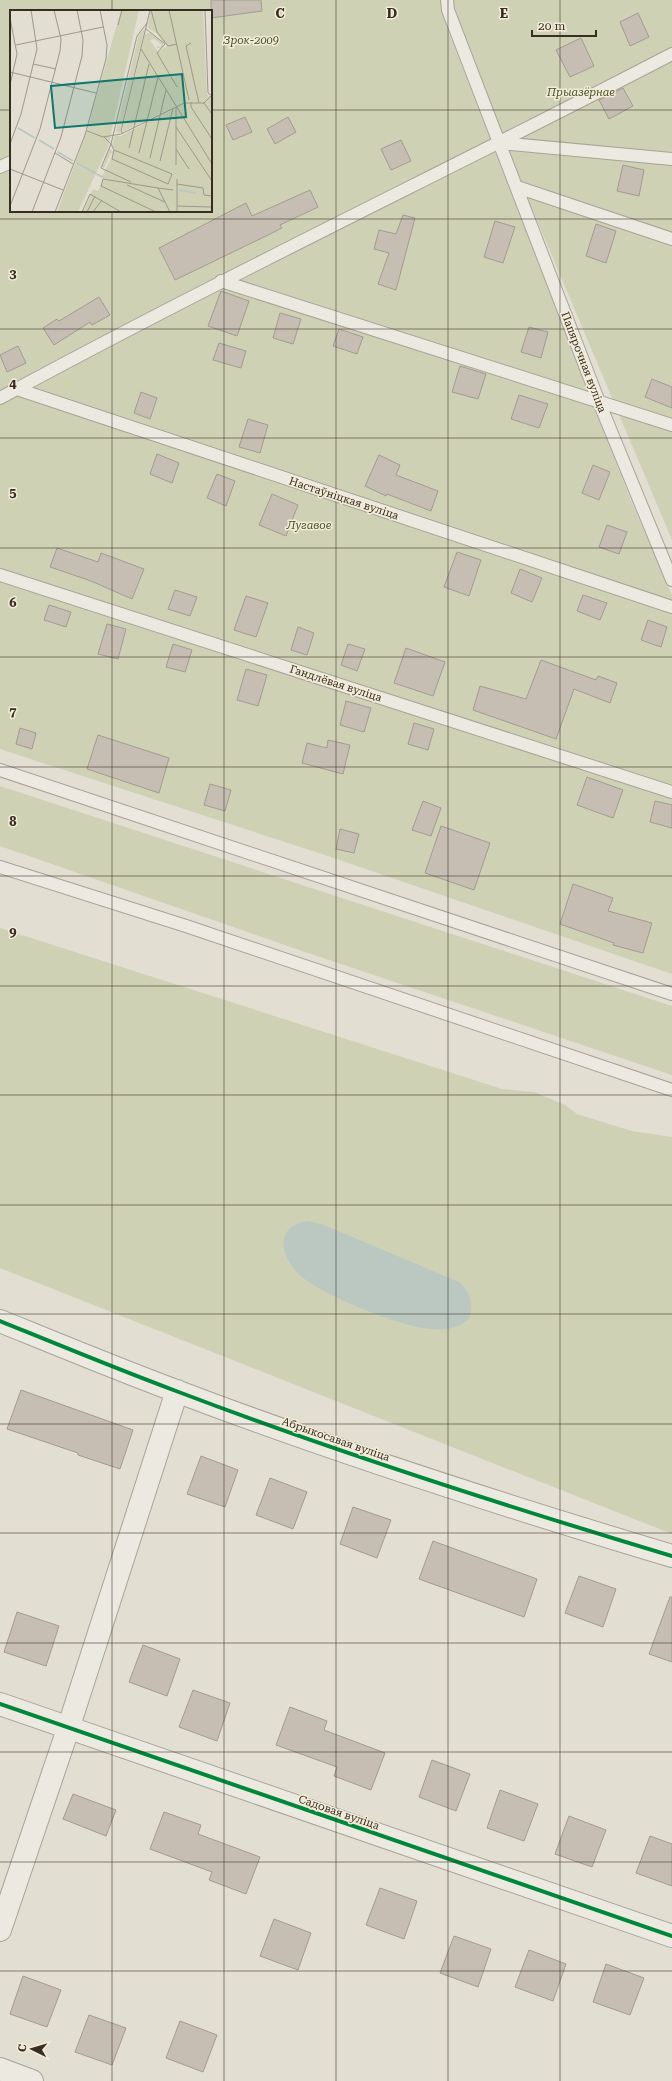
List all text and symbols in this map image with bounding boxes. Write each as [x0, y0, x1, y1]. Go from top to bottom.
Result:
text: C [275, 6, 285, 21]
text: D [387, 6, 397, 21]
text: E [500, 6, 508, 21]
inset map [10, 10, 212, 212]
scale bar [532, 12, 596, 38]
text: 20 m [538, 19, 565, 33]
park label: Зрок-2009 [223, 34, 279, 47]
park label: Прыазёрнае [546, 86, 615, 99]
text: 3 [9, 266, 17, 281]
street label: Папярочная вуліца [558, 310, 609, 414]
text: 4 [9, 376, 17, 391]
street label: Настаўніцкая вуліца [287, 475, 400, 522]
text: 5 [9, 485, 17, 500]
park label: Лугавое [286, 519, 332, 532]
text: 6 [9, 595, 17, 610]
street label: Гандлёвая вуліца [288, 662, 384, 705]
text: 7 [9, 704, 17, 719]
text: 8 [9, 814, 17, 829]
text: 9 [9, 924, 17, 939]
street label: Абрыкосавая вуліца [280, 1415, 391, 1464]
street label: Садовая вуліца [297, 1793, 381, 1832]
north arrow [12, 2029, 52, 2069]
text: С [16, 2043, 29, 2053]

